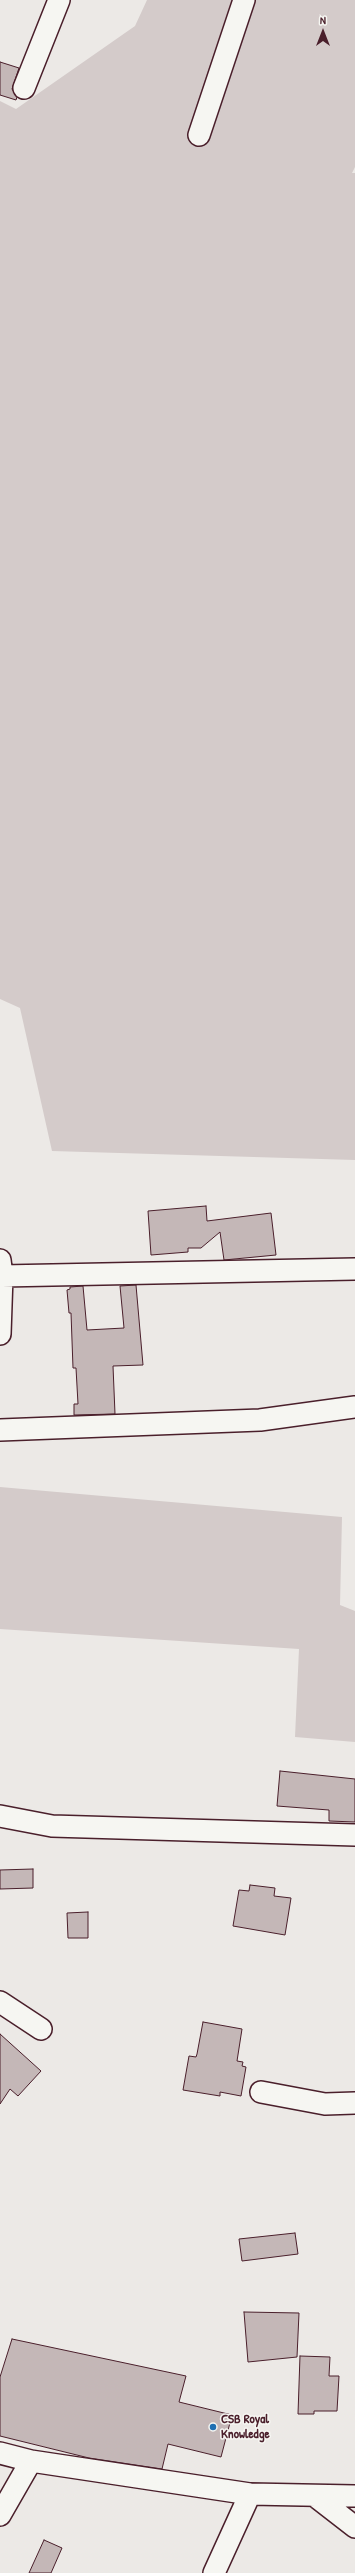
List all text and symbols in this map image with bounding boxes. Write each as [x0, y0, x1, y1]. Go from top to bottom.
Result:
north arrow [303, 12, 343, 52]
text: N [320, 13, 326, 27]
place label: CSB Royal Knowledge [221, 2412, 270, 2443]
marker: CSB Royal Knowledge [208, 2422, 218, 2432]

